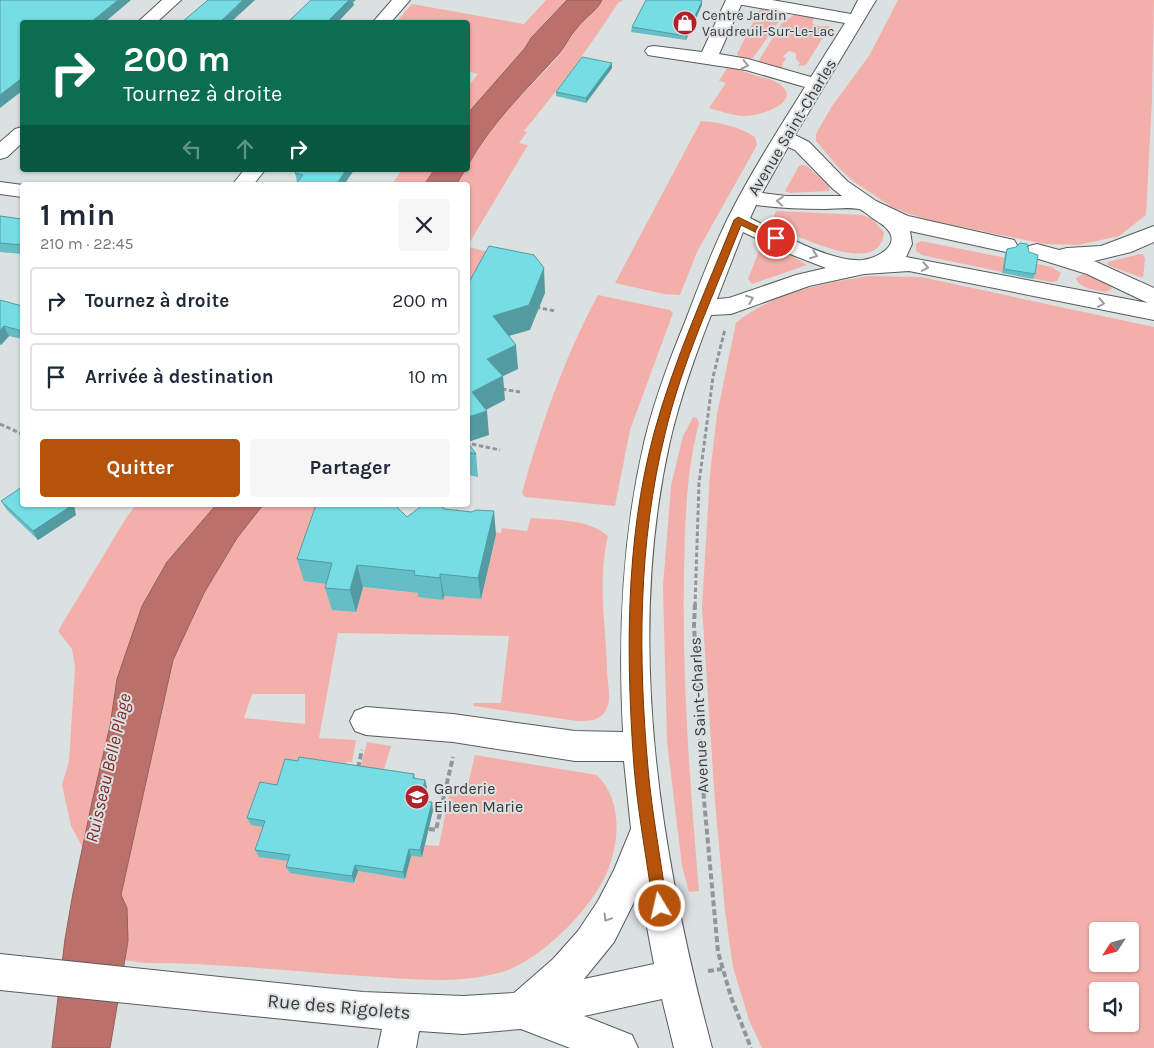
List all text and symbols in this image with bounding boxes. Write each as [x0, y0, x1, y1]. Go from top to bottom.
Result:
place label: Centre Jardin Vaudreuil-Sur-Le-Lac [702, 7, 835, 40]
shop icon: Centre Jardin Vaudreuil-Sur-Le-Lac [672, 10, 698, 36]
text: 200 m [123, 39, 231, 80]
icon: right [40, 40, 105, 105]
street label: Avenue Saint-Charles [744, 55, 840, 199]
one-way arrow [740, 59, 749, 70]
text: Tournez à droite [123, 81, 282, 107]
icon: left [178, 135, 206, 163]
icon: ahead [231, 135, 259, 163]
icon: right [284, 135, 312, 163]
one-way arrow [776, 196, 784, 207]
text: 1 min [40, 197, 115, 233]
button: close [398, 199, 450, 251]
pin [755, 217, 797, 259]
icon: arrive [762, 224, 790, 252]
text: 210 m · 22:45 [40, 234, 133, 253]
one-way arrow [809, 248, 818, 259]
one-way arrow [921, 261, 929, 272]
icon: right [42, 287, 70, 315]
text: Tournez à droite [85, 290, 229, 312]
text: 200 m [392, 290, 448, 312]
one-way arrow [745, 295, 753, 305]
one-way arrow [1097, 297, 1106, 308]
icon: arrive [42, 363, 70, 391]
text: Arrivée à destination [85, 366, 274, 388]
text: 10 m [408, 366, 448, 388]
button: Quitter [40, 439, 240, 497]
button: Partager [250, 439, 450, 497]
street label: Avenue Saint-Charles [685, 637, 713, 793]
water label: Ruisseau Belle Plage [80, 691, 136, 845]
place label: Garderie Eileen Marie [434, 779, 523, 816]
school or university icon: Garderie Eileen Marie [404, 784, 430, 810]
position arrow [633, 879, 685, 931]
one-way arrow [604, 913, 614, 922]
north arrow [1089, 922, 1139, 972]
map controls [1089, 922, 1139, 1032]
button: sound [1089, 982, 1139, 1032]
street label: Rue des Rigolets [267, 990, 411, 1024]

